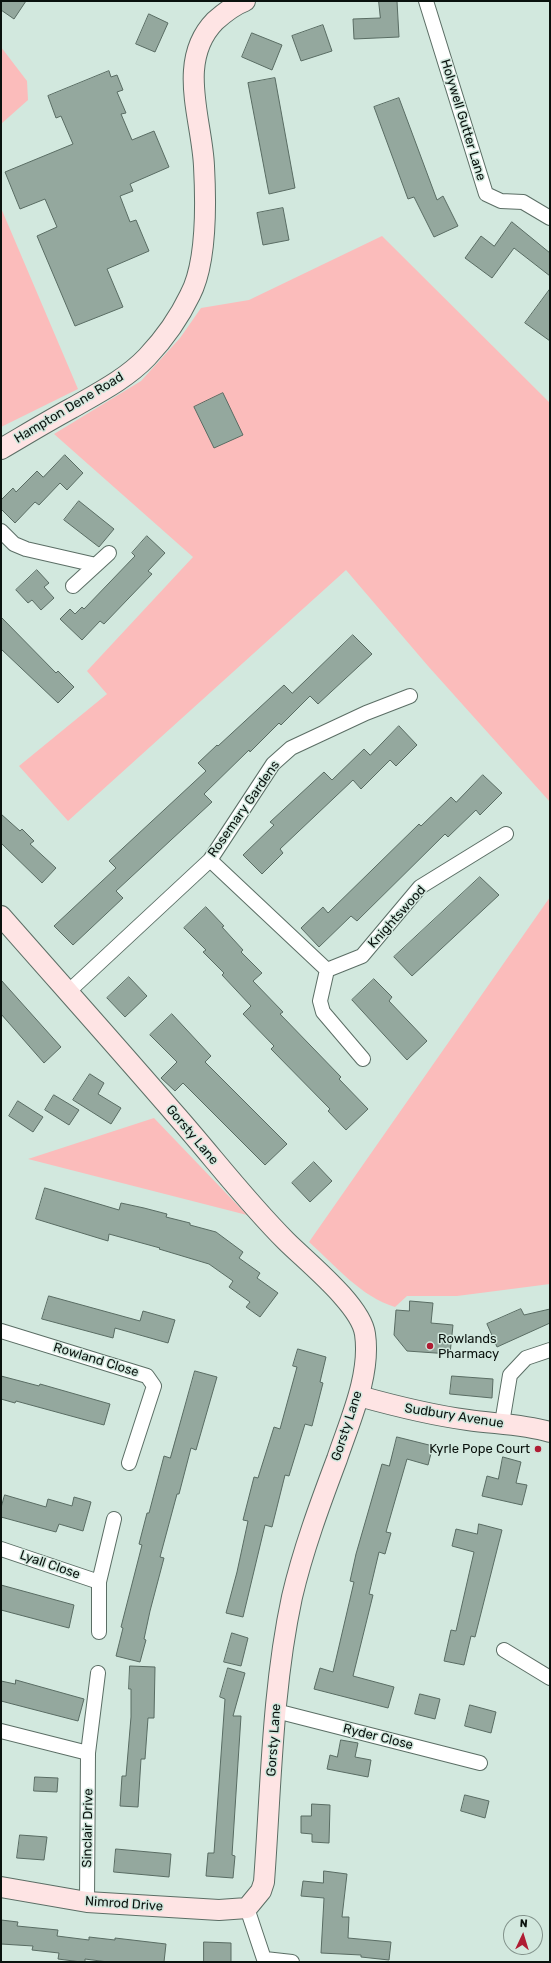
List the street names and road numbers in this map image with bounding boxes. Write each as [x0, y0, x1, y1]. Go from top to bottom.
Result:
street label: Holywell Gutter Lane [437, 57, 489, 183]
street label: Hampton Dene Road [12, 369, 126, 447]
street label: Rosemary Gardens [205, 758, 283, 860]
street label: Knightswood [365, 882, 429, 952]
street label: Gorsty Lane [163, 1102, 221, 1168]
street label: Rowland Close [51, 1340, 141, 1380]
street label: Gorsty Lane [328, 1389, 366, 1463]
street label: Sudbury Avenue [403, 1400, 505, 1432]
street label: Lyall Close [18, 1547, 82, 1583]
street label: Gorsty Lane [264, 1703, 284, 1777]
street label: Ryder Close [341, 1721, 415, 1753]
street label: Sinclair Drive [80, 1788, 96, 1868]
street label: Nimrod Drive [84, 1893, 164, 1915]

